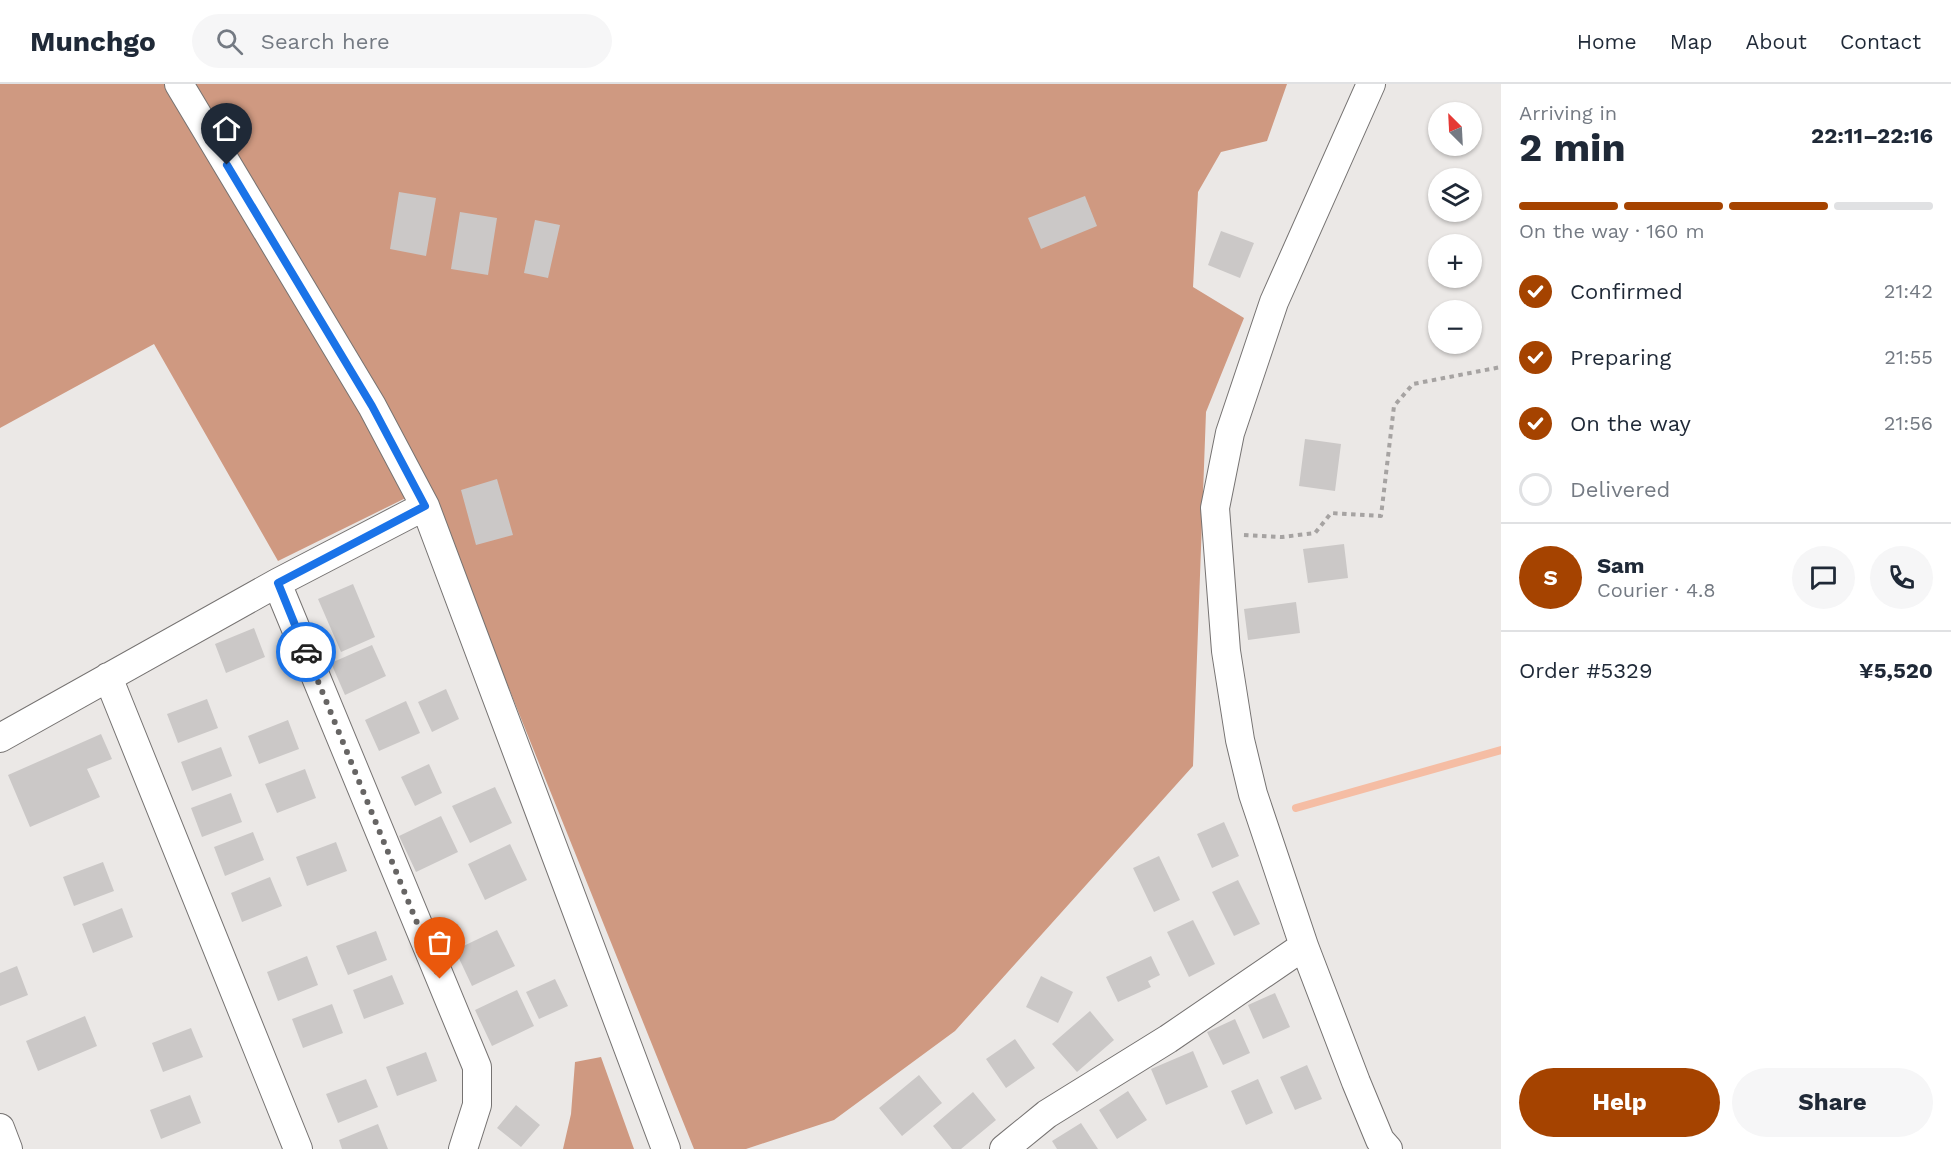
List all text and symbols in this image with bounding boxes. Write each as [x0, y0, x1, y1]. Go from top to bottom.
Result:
search box [192, 14, 612, 68]
text: Munchgo [30, 25, 156, 58]
icon: search [213, 25, 246, 58]
text: Search here [261, 29, 390, 54]
text: Home [1577, 29, 1637, 54]
text: Map [1670, 29, 1713, 54]
text: About [1746, 29, 1807, 54]
text: Contact [1840, 29, 1921, 54]
text: Arriving in [1519, 101, 1617, 125]
north arrow [1428, 102, 1482, 156]
map controls [1428, 102, 1482, 354]
pin [201, 103, 252, 165]
icon: home [210, 112, 243, 145]
text: 22:11–22:16 [1811, 123, 1933, 148]
text: 2 min [1519, 125, 1626, 170]
button: layers [1428, 168, 1482, 222]
text: On the way · 160 m [1519, 219, 1704, 243]
button: + [1428, 234, 1482, 288]
icon: check [1519, 275, 1552, 308]
text: Confirmed [1570, 279, 1683, 304]
text: 21:42 [1884, 279, 1933, 303]
button: − [1428, 300, 1482, 354]
icon: check [1519, 341, 1552, 374]
text: Preparing [1570, 345, 1671, 370]
text: 21:55 [1884, 345, 1933, 369]
icon: check [1519, 407, 1552, 440]
text: On the way [1570, 411, 1691, 436]
text: 21:56 [1884, 411, 1933, 435]
text: Delivered [1570, 477, 1670, 502]
button: chat [1792, 546, 1855, 609]
button: phone [1870, 546, 1933, 609]
text: Sam [1597, 553, 1645, 578]
text: S [1543, 565, 1558, 590]
text: Courier · 4.8 [1597, 578, 1716, 602]
courier [276, 622, 336, 682]
icon: car [290, 636, 323, 669]
text: Order #5329 [1519, 658, 1653, 683]
text: ¥5,520 [1859, 658, 1933, 683]
pin [414, 917, 465, 979]
icon: bag [423, 926, 456, 959]
button: Help [1519, 1068, 1720, 1137]
button: Share [1732, 1068, 1933, 1137]

